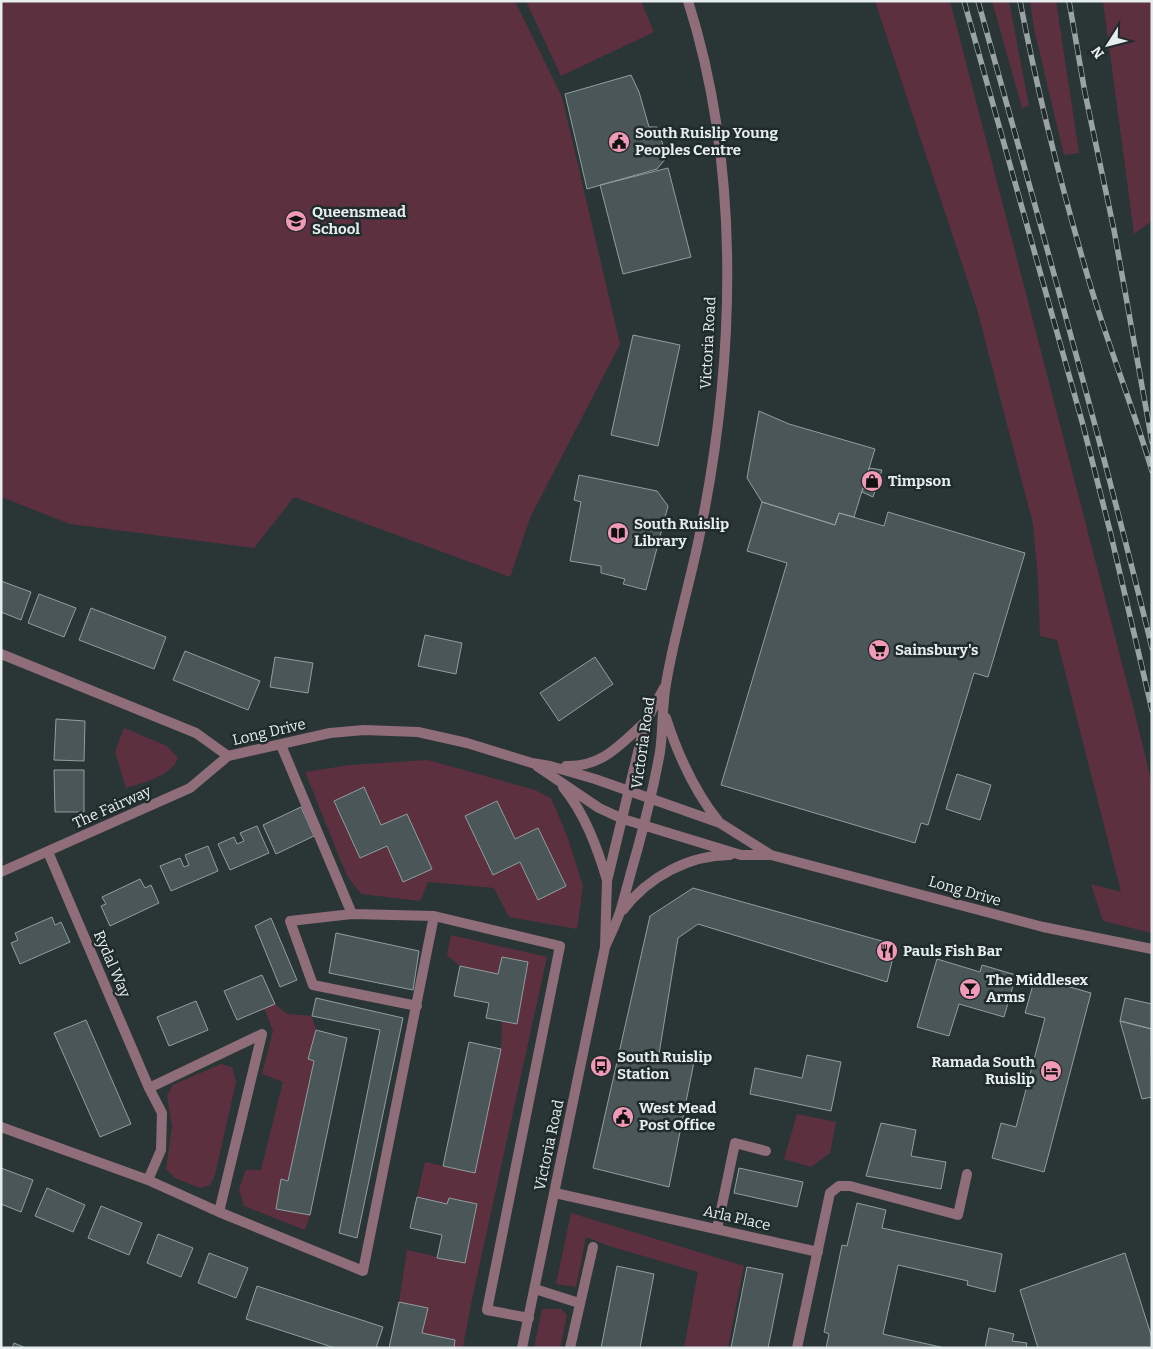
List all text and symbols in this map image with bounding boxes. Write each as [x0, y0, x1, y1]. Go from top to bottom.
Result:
north arrow [1083, 20, 1133, 70]
text: N [1088, 43, 1108, 62]
place label: South Ruislip Young Peoples Centre [635, 124, 778, 159]
public building icon: South Ruislip Young Peoples Centre [607, 130, 631, 154]
place label: Queensmead School [312, 203, 406, 238]
school or university icon: Queensmead School [284, 209, 308, 233]
street label: Victoria Road [697, 296, 719, 390]
shop icon: Timpson [860, 469, 884, 493]
place label: Timpson [888, 472, 951, 490]
place label: South Ruislip Library [634, 515, 729, 550]
library icon: South Ruislip Library [606, 521, 630, 545]
supermarket icon: Sainsbury's [867, 638, 891, 662]
place label: Sainsbury's [895, 641, 978, 659]
street label: Victoria Road [628, 696, 658, 790]
street label: Long Drive [231, 715, 307, 749]
street label: The Fairway [70, 782, 154, 832]
street label: Long Drive [927, 872, 1003, 910]
street label: Rydal Way [90, 928, 134, 1000]
restaurant icon: Pauls Fish Bar [875, 939, 899, 963]
place label: Pauls Fish Bar [903, 942, 1002, 960]
place label: The Middlesex Arms [986, 971, 1089, 1006]
bar icon: The Middlesex Arms [958, 977, 982, 1001]
place label: South Ruislip Station [617, 1048, 712, 1083]
place label: Ramada South Ruislip [932, 1053, 1035, 1088]
bus stop icon: South Ruislip Station [589, 1054, 613, 1078]
hotel icon: Ramada South Ruislip [1039, 1059, 1063, 1083]
street label: Victoria Road [531, 1098, 567, 1192]
place label: West Mead Post Office [639, 1099, 716, 1134]
public building icon: West Mead Post Office [611, 1105, 635, 1129]
street label: Arla Place [701, 1202, 773, 1234]

